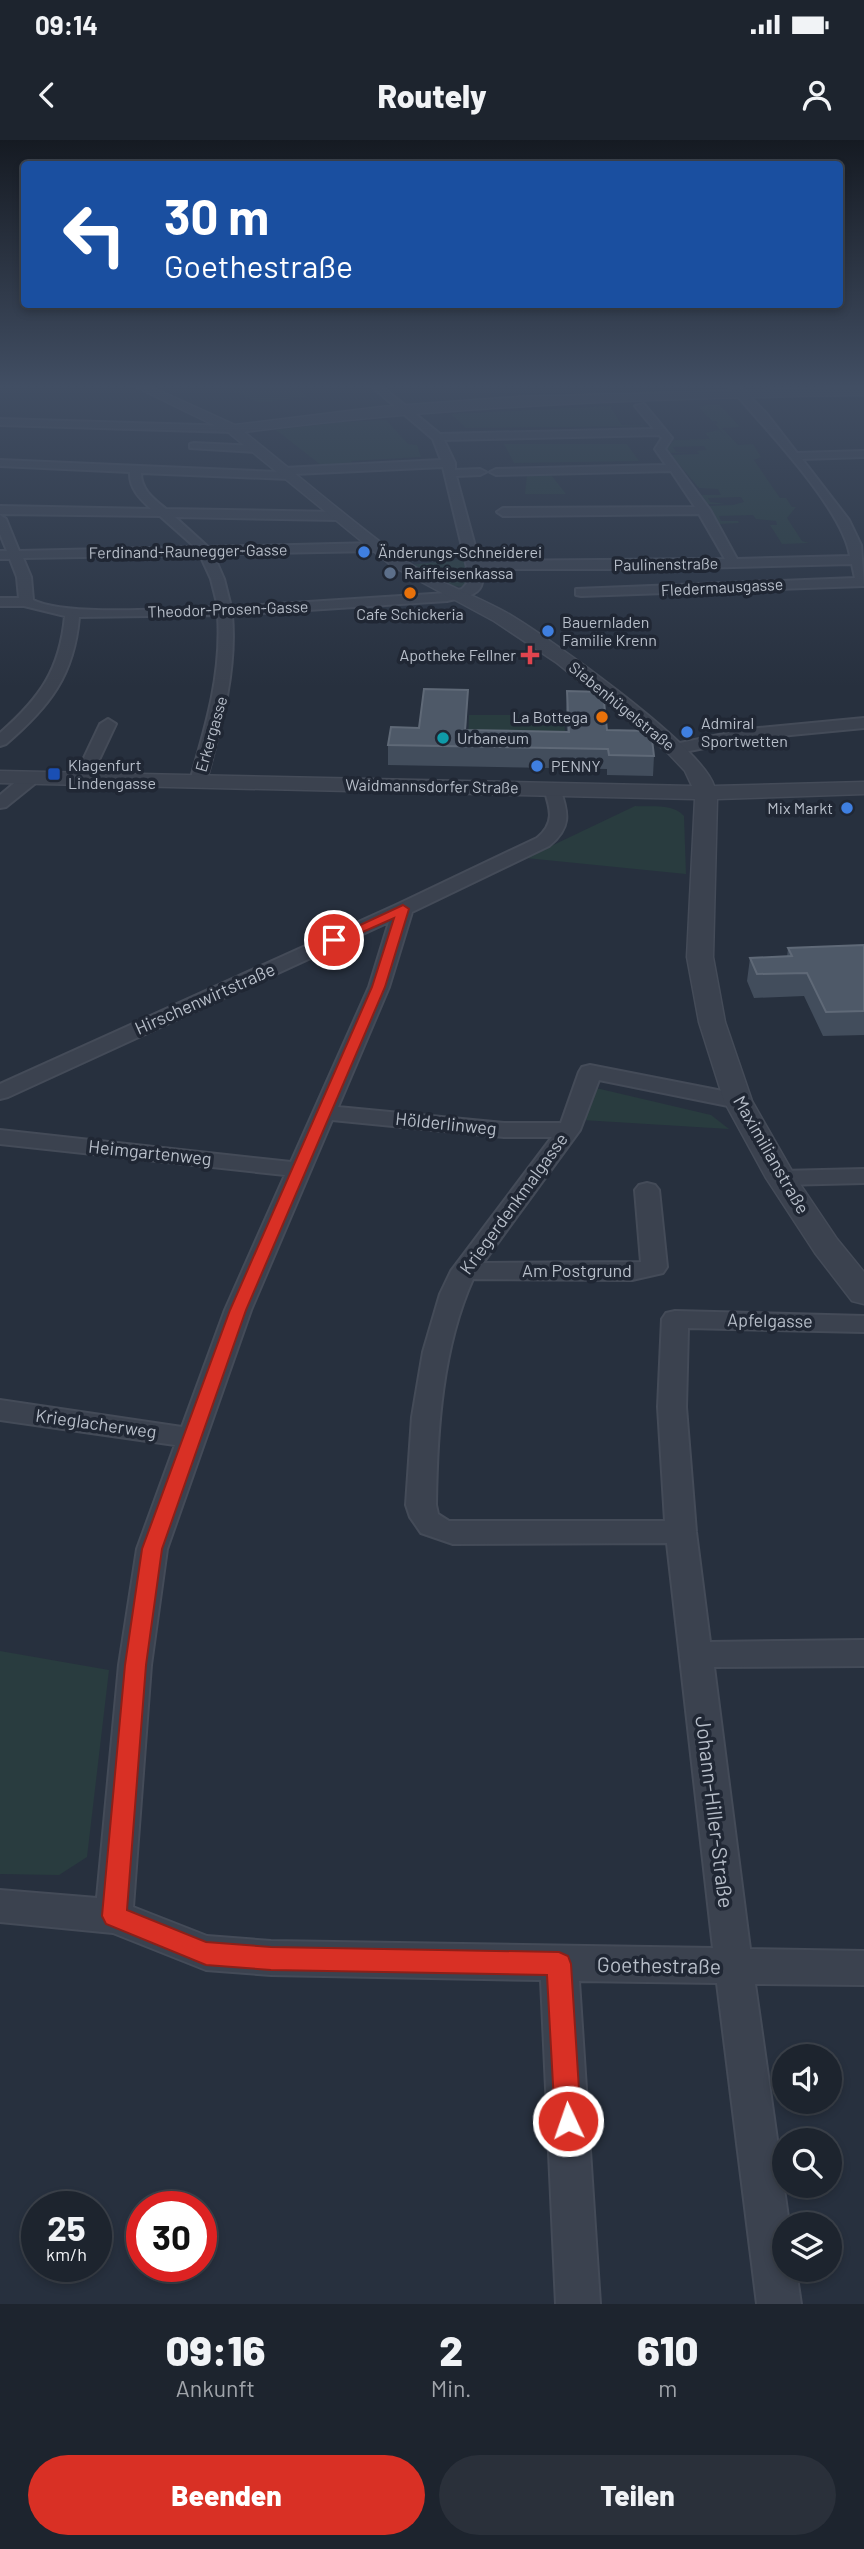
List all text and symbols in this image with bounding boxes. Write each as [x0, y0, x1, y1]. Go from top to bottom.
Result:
text: 09:14 [35, 9, 98, 40]
icon: back [28, 76, 66, 114]
text: Routely [377, 76, 487, 114]
icon: person [798, 76, 836, 114]
text: 30 m [164, 186, 269, 245]
icon: left [49, 189, 140, 280]
text: Goethestraße [164, 246, 353, 284]
street label: Ferdinand-Raunegger-Gasse [88, 539, 288, 562]
place label: Änderungs-Schneiderei [378, 542, 542, 561]
marker: Änderungs-Schneiderei [356, 544, 372, 560]
street label: Paulinenstraße [614, 553, 718, 574]
place label: Raiffeisenkassa [404, 563, 514, 582]
marker: Raiffeisenkassa [382, 565, 398, 581]
street label: Fledermausgasse [660, 574, 784, 599]
marker: Cafe Schickeria [402, 585, 418, 601]
street label: Theodor-Prosen-Gasse [147, 596, 309, 621]
place label: Cafe Schickeria [356, 604, 464, 623]
place label: Bauernladen Familie Krenn [562, 612, 657, 649]
marker: Bauernladen Familie Krenn [540, 623, 556, 639]
place label: Apotheke Fellner [399, 645, 516, 664]
marker: Apotheke Fellner [522, 647, 538, 663]
street label: Siebenhügelstraße [566, 657, 679, 754]
street label: Erkergasse [191, 694, 230, 774]
place label: La Bottega [512, 707, 588, 726]
marker: La Bottega [594, 709, 610, 725]
place label: Admiral Sportwetten [701, 713, 788, 750]
marker: Admiral Sportwetten [679, 724, 695, 740]
place label: Urbaneum [457, 728, 529, 747]
marker: Urbaneum [435, 730, 451, 746]
place label: Klagenfurt Lindengasse [68, 755, 156, 792]
place label: PENNY [551, 756, 601, 775]
marker: PENNY [529, 758, 545, 774]
marker: Klagenfurt Lindengasse [46, 766, 62, 782]
street label: Waidmannsdorfer Straße [345, 774, 519, 797]
place label: Mix Markt [767, 798, 833, 817]
marker: Mix Markt [839, 800, 855, 816]
pin [304, 910, 364, 970]
icon: arrive [315, 921, 353, 959]
street label: Hirschenwirtstraße [131, 957, 278, 1039]
street label: Maximilianstraße [729, 1091, 815, 1218]
street label: Hölderlinweg [394, 1107, 498, 1139]
street label: Kriegerdenkmalgasse [455, 1128, 572, 1278]
street label: Heimgartenweg [87, 1135, 213, 1169]
street label: Am Postgrund [522, 1259, 632, 1281]
street label: Apfelgasse [727, 1308, 813, 1332]
street label: Krieglacherweg [34, 1404, 158, 1442]
street label: Johann-Hiller-Straße [691, 1714, 740, 1909]
street label: Goethestraße [597, 1951, 721, 1978]
map controls [772, 2044, 842, 2282]
button: sound [772, 2044, 842, 2114]
position arrow [531, 2084, 605, 2158]
button: search [772, 2128, 842, 2198]
speed limit sign: 30 [126, 2191, 217, 2282]
text: 25 [47, 2206, 86, 2248]
button: layers [772, 2212, 842, 2282]
text: km/h [46, 2243, 87, 2265]
text: 09:16 [165, 2324, 265, 2374]
text: 2 [439, 2324, 463, 2374]
text: 610 [637, 2324, 699, 2374]
text: Ankunft [176, 2374, 255, 2402]
text: Min. [431, 2374, 471, 2402]
text: m [658, 2374, 677, 2402]
button: Beenden [28, 2455, 425, 2535]
button: Teilen [439, 2455, 836, 2535]

